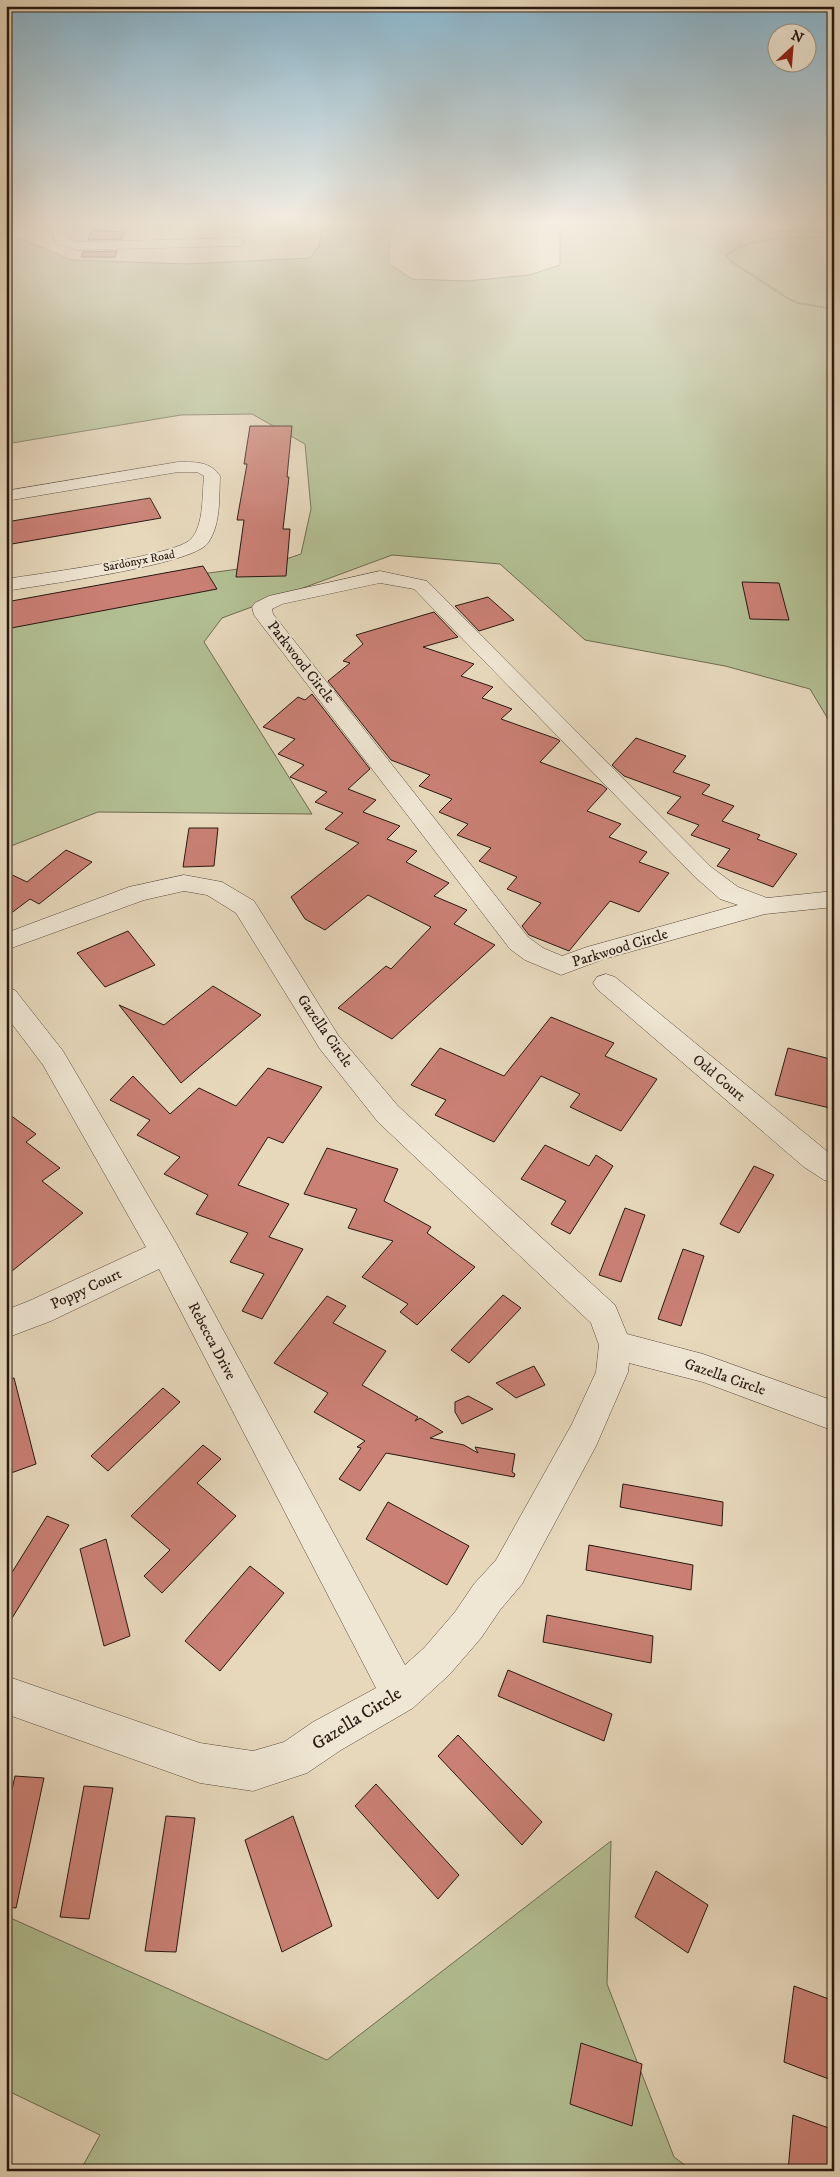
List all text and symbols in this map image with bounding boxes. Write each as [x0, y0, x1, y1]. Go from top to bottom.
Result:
north arrow [768, 22, 818, 72]
text: N [788, 27, 807, 48]
street label: Sardonyx Road [102, 547, 176, 575]
street label: Parkwood Circle [263, 617, 339, 707]
street label: Parkwood Circle [570, 924, 670, 972]
street label: Gazella Circle [293, 991, 357, 1071]
street label: Odd Court [688, 1050, 750, 1106]
street label: Poppy Court [48, 1264, 125, 1314]
street label: Rebecca Drive [184, 1299, 240, 1383]
street label: Gazella Circle [682, 1354, 768, 1400]
street label: Gazella Circle [308, 1683, 406, 1755]

